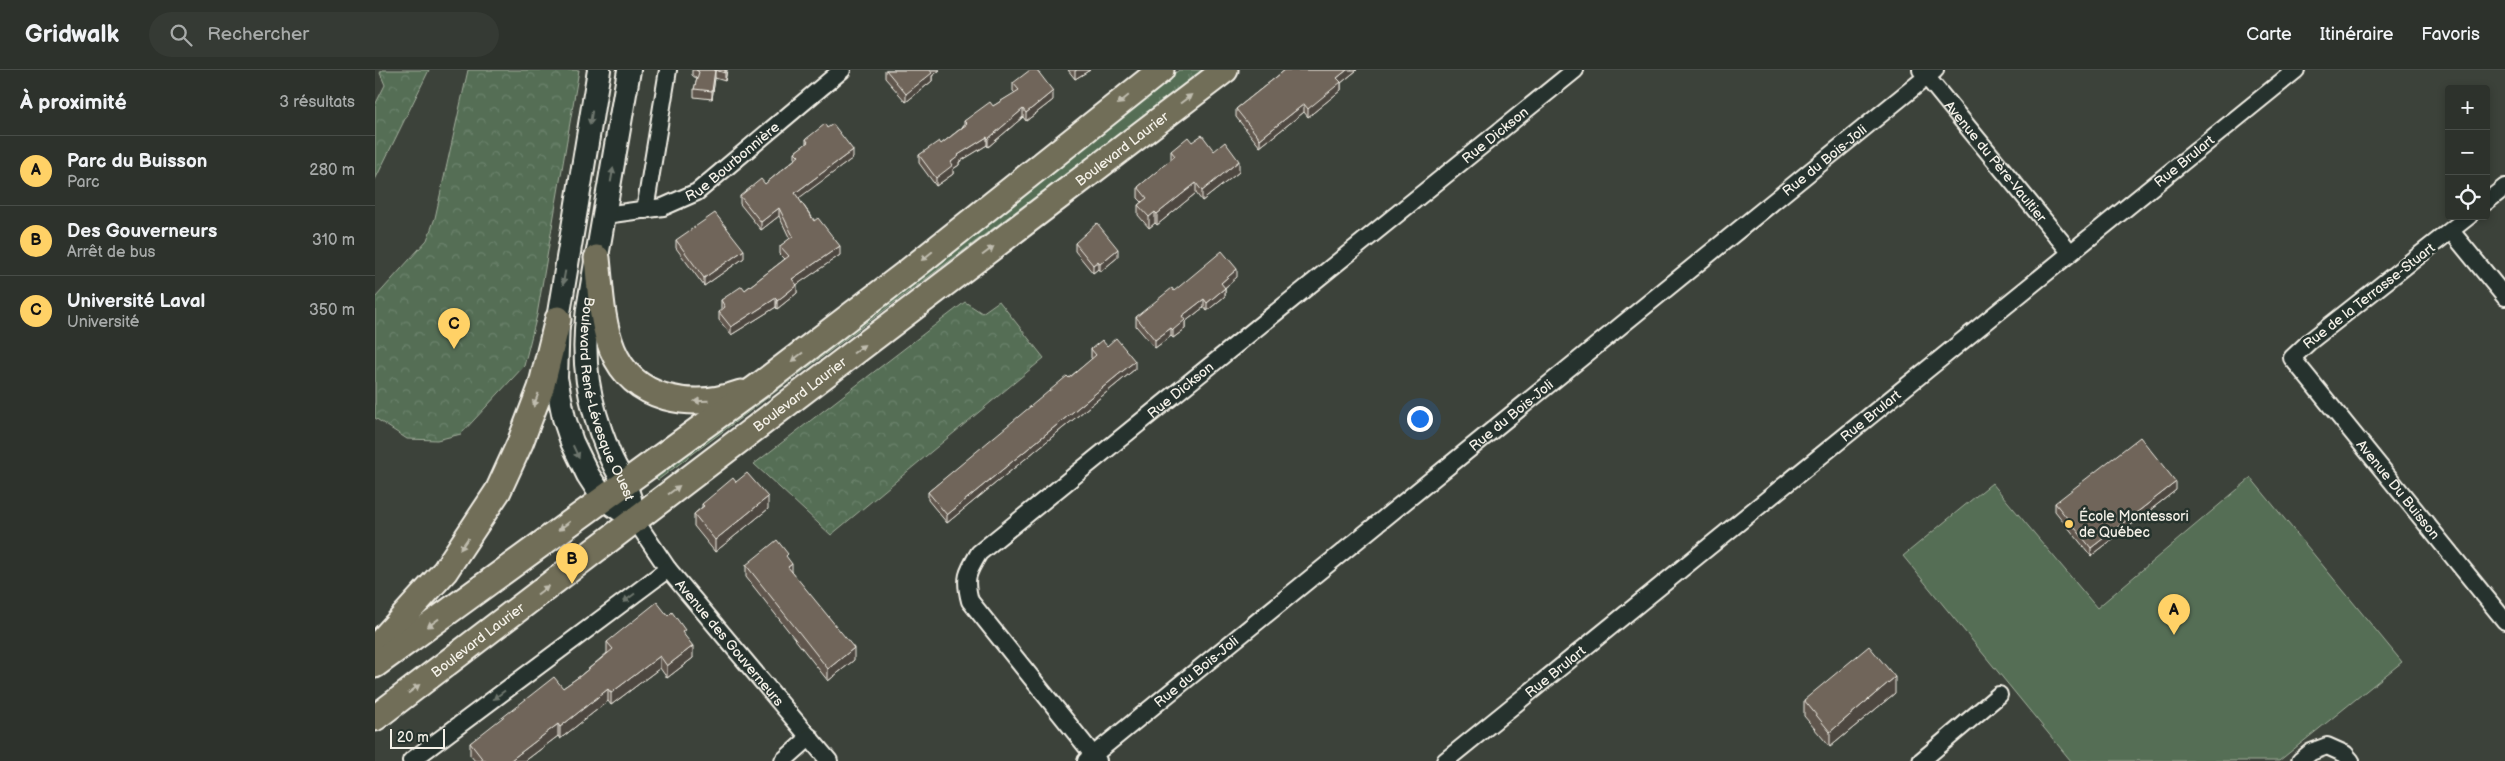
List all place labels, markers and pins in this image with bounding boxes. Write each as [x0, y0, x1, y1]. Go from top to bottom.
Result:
pin: C [438, 308, 470, 349]
place label: École Montessori de Québec [2079, 507, 2189, 541]
marker: École Montessori de Québec [2063, 518, 2075, 530]
pin: B [556, 543, 588, 584]
pin: A [2158, 594, 2190, 635]

